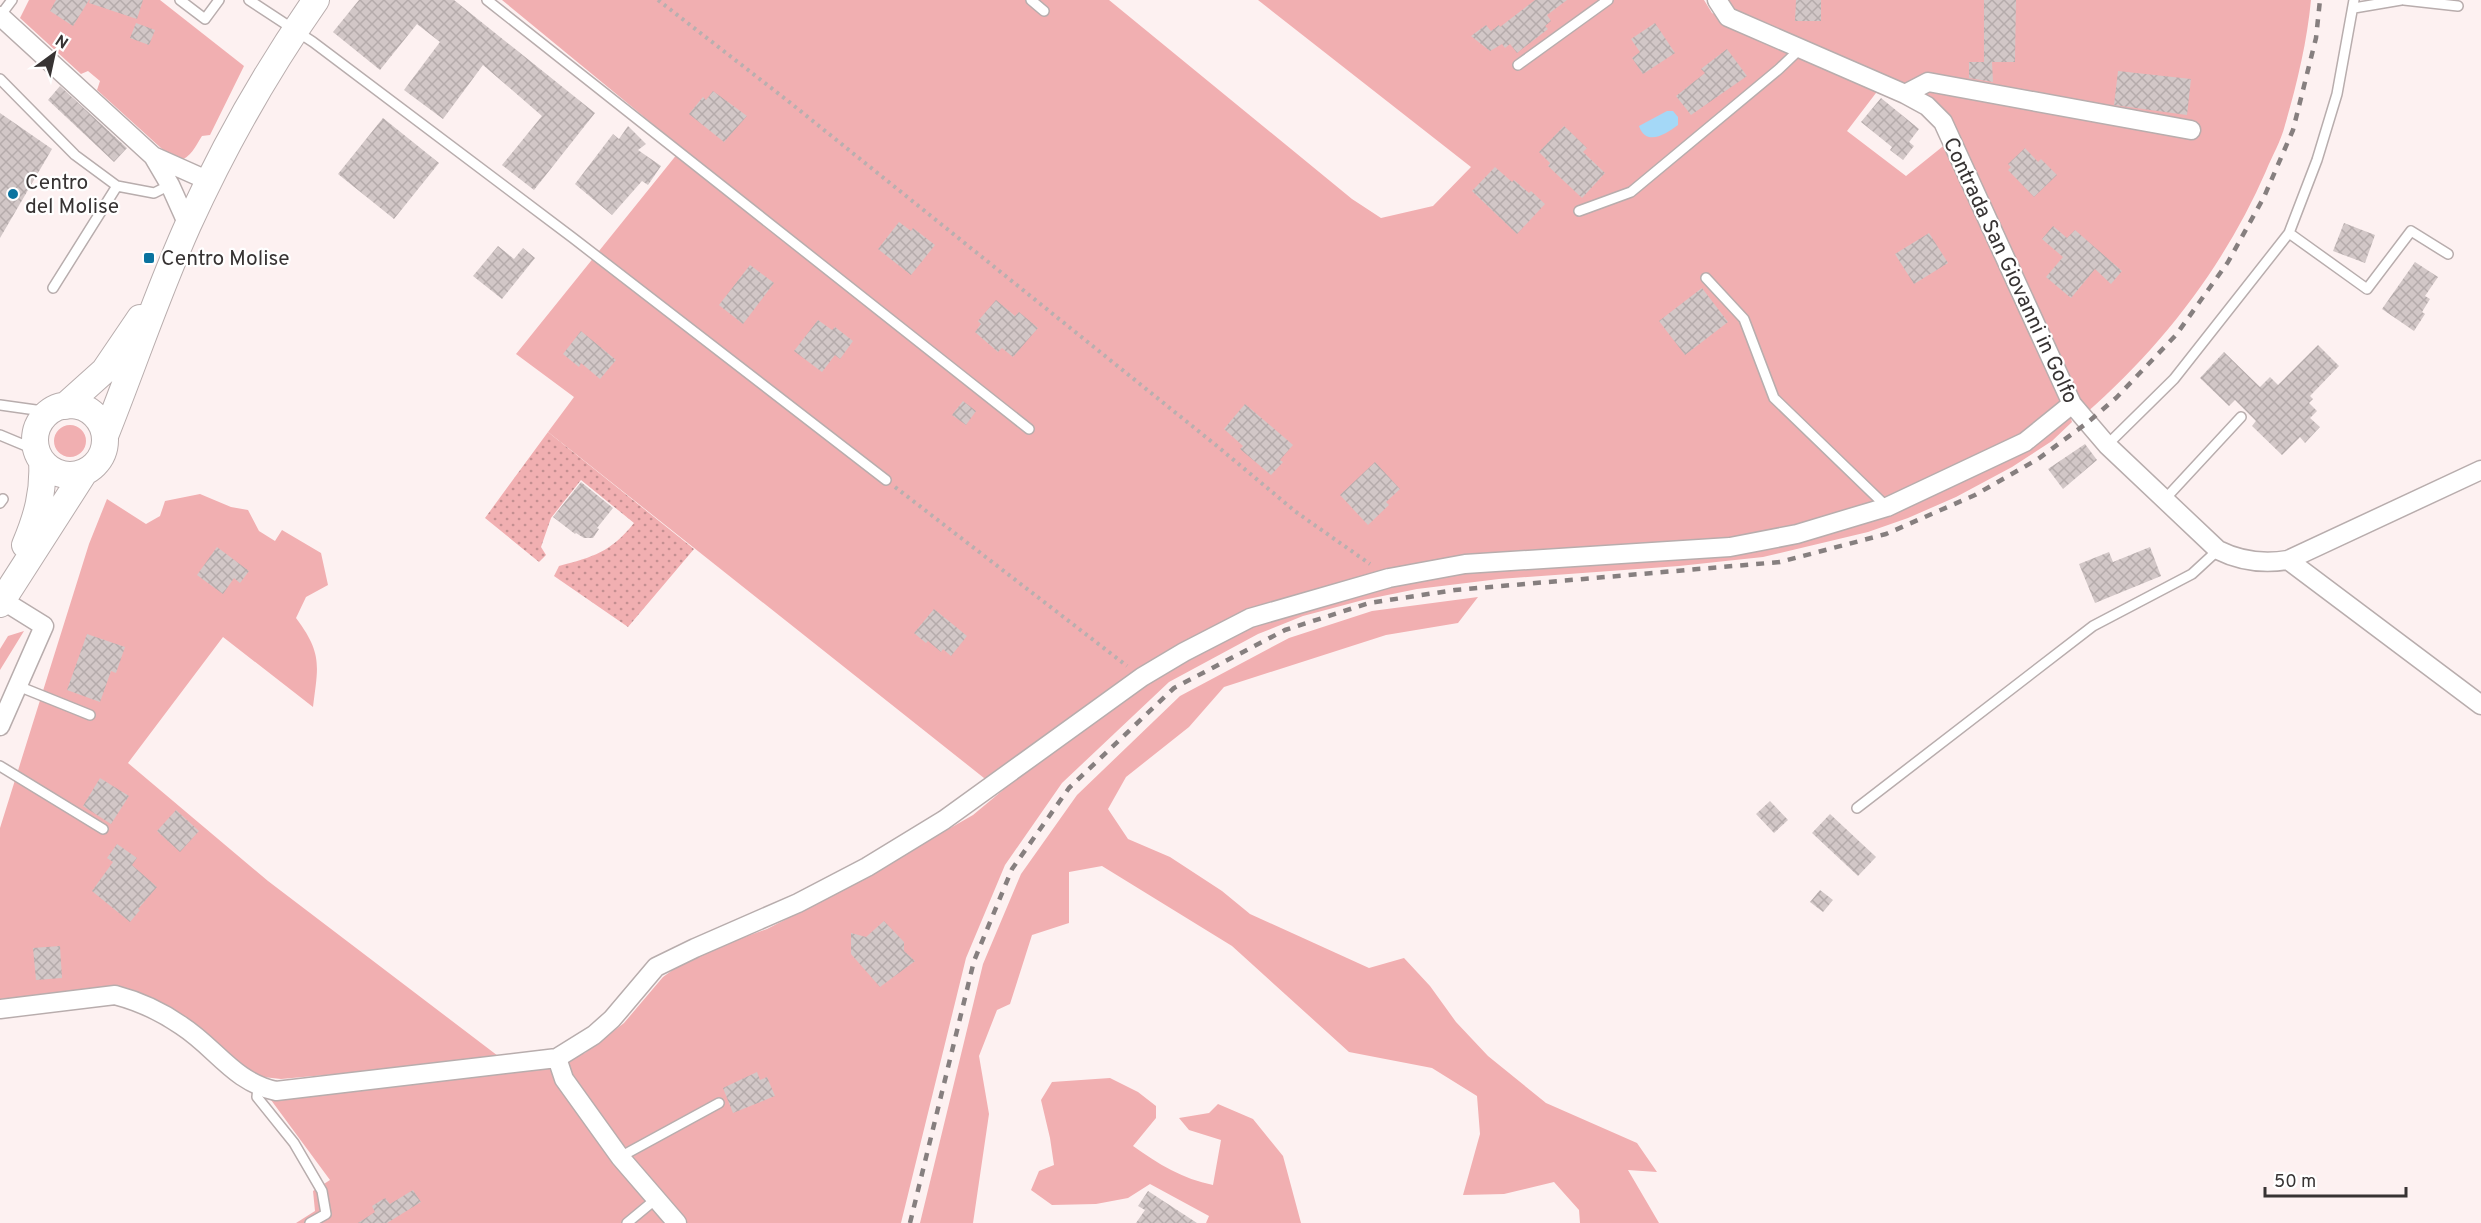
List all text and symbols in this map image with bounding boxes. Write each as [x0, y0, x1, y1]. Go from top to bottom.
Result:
north arrow [24, 24, 84, 84]
text: N [51, 32, 71, 55]
street label: Contrada San Giovanni in Golfo [1936, 133, 2083, 408]
place label: Centro del Molise [25, 170, 119, 221]
marker: Centro del Molise [6, 187, 20, 201]
place label: Centro Molise [161, 246, 290, 273]
marker: Centro Molise [142, 251, 156, 265]
scale bar [2265, 1160, 2406, 1198]
text: 50 m [2274, 1171, 2316, 1194]

